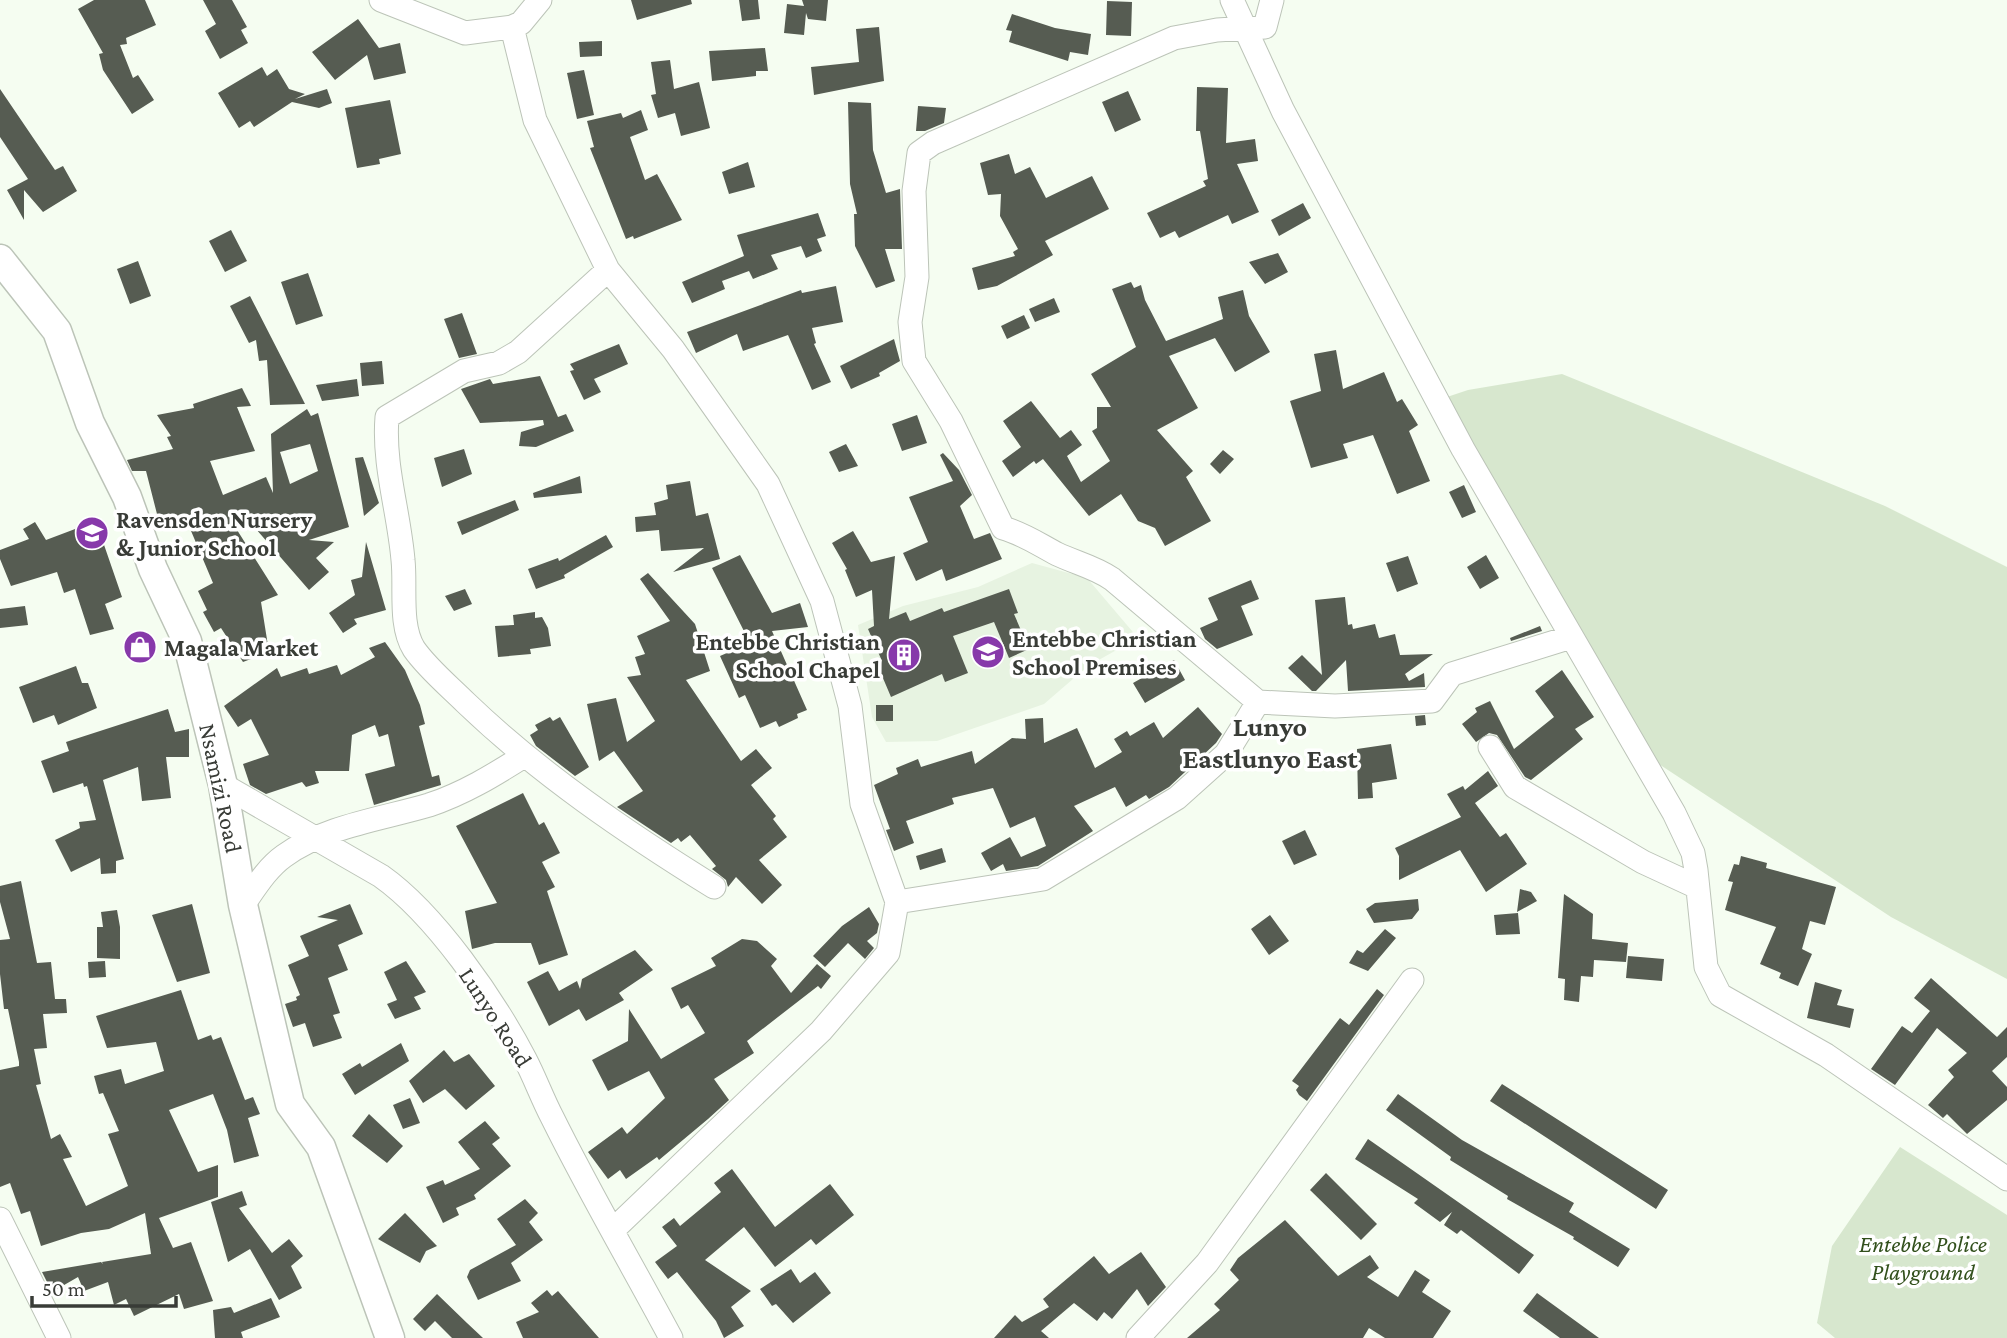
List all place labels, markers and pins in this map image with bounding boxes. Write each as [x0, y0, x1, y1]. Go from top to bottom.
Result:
place label: Ravensden Nursery & Junior School [116, 506, 312, 561]
school or university icon: Ravensden Nursery & Junior School [73, 514, 111, 552]
place label: Entebbe Christian School Premises [1012, 625, 1197, 680]
shop icon: Magala Market [121, 628, 159, 666]
place label: Entebbe Christian School Chapel [695, 628, 880, 683]
school or university icon: Entebbe Christian School Premises [969, 633, 1007, 671]
place label: Magala Market [164, 634, 318, 661]
building icon: Entebbe Christian School Chapel [885, 636, 923, 674]

